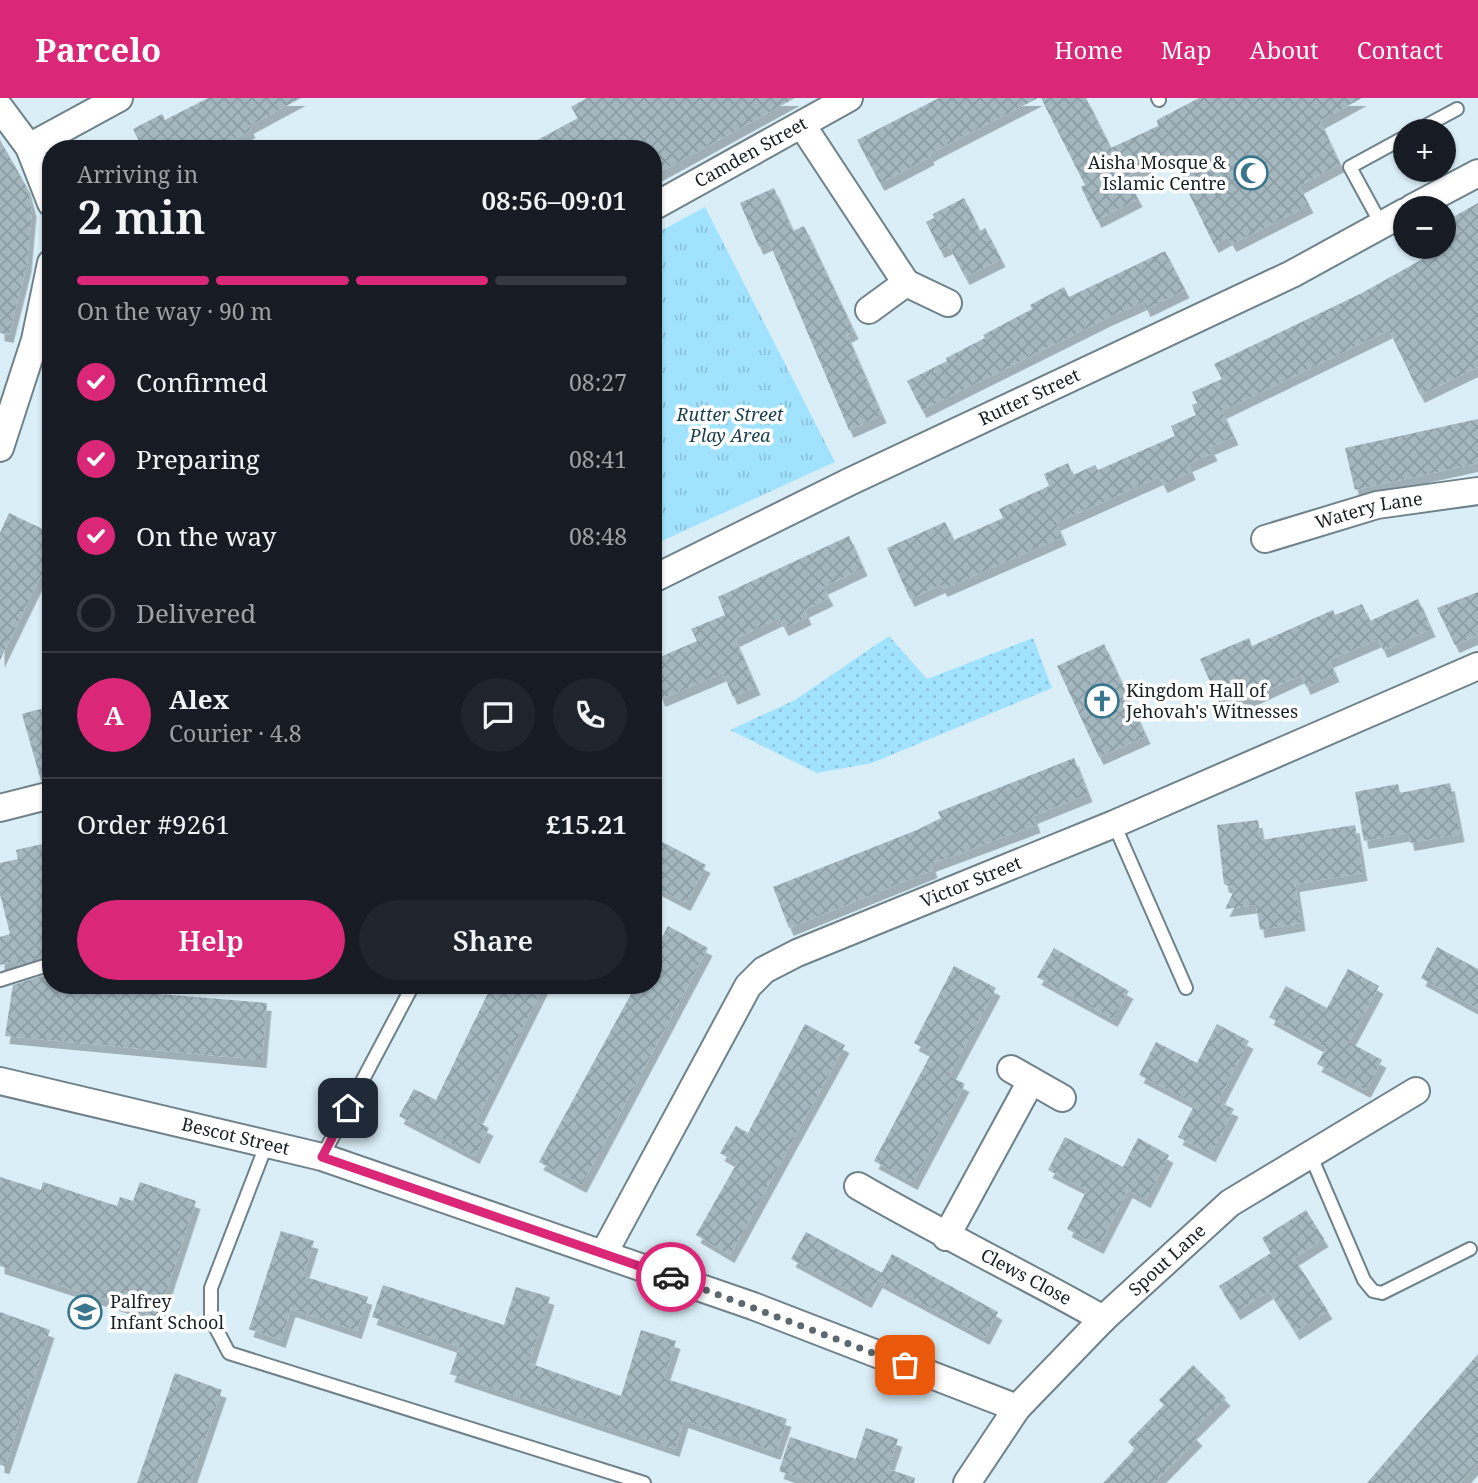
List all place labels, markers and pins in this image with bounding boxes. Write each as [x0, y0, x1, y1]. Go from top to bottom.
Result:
place label: Aisha Mosque & Islamic Centre [1088, 150, 1227, 195]
mosque icon: Aisha Mosque & Islamic Centre [1232, 154, 1270, 192]
place label: Kingdom Hall of Jehovah's Witnesses [1125, 678, 1298, 723]
church icon: Kingdom Hall of Jehovah's Witnesses [1083, 682, 1121, 720]
pin [318, 1078, 378, 1138]
place label: Palfrey Infant School [110, 1289, 224, 1334]
school or university icon: Palfrey Infant School [66, 1293, 104, 1331]
pin [875, 1335, 935, 1395]

